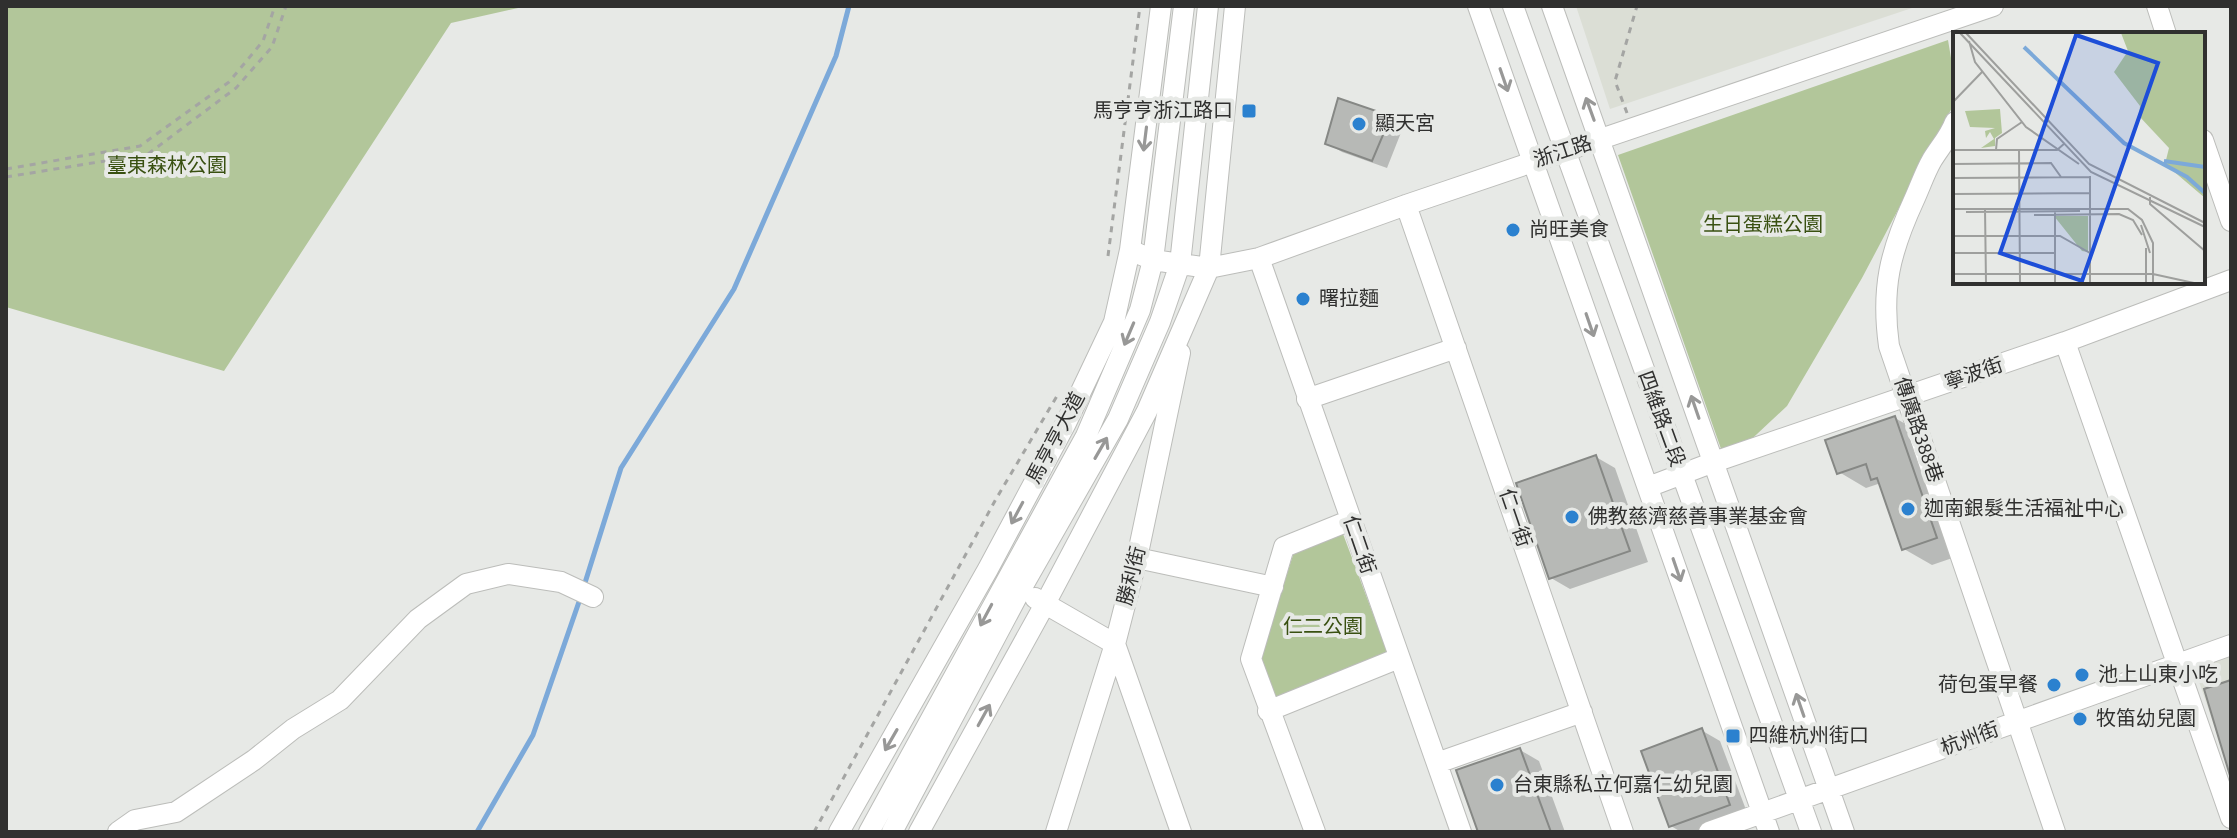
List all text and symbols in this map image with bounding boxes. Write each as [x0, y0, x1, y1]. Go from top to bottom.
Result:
inset map [1953, 32, 2205, 284]
one-way arrow [1497, 67, 1512, 92]
place label: 馬亨亨浙江路口 [1093, 97, 1233, 125]
one-way arrow [1582, 98, 1596, 122]
marker: 馬亨亨浙江路口 [1240, 102, 1258, 120]
place label: 顯天宮 [1375, 110, 1435, 138]
marker: 顯天宮 [1350, 115, 1368, 133]
one-way arrow [1137, 125, 1152, 152]
street label: 浙江路 [1530, 129, 1596, 175]
park label: 臺東森林公園 [107, 152, 227, 180]
park label: 生日蛋糕公園 [1703, 211, 1823, 239]
place label: 尚旺美食 [1529, 216, 1609, 244]
marker: 尚旺美食 [1504, 221, 1522, 239]
place label: 曙拉麵 [1319, 285, 1379, 313]
marker: 曙拉麵 [1294, 290, 1312, 308]
one-way arrow [1584, 312, 1598, 337]
one-way arrow [1121, 321, 1136, 346]
street label: 寧波街 [1941, 351, 2007, 397]
street label: 四維路二段 [1631, 367, 1691, 471]
street label: 傳廣路388巷 [1887, 374, 1949, 486]
street label: 馬亨亨大道 [1020, 387, 1092, 489]
one-way arrow [1687, 395, 1702, 420]
one-way arrow [1094, 437, 1109, 461]
street label: 仁一街 [1492, 485, 1538, 551]
place label: 迦南銀髮生活福祉中心 [1924, 495, 2124, 523]
one-way arrow [1008, 500, 1024, 524]
marker: 迦南銀髮生活福祉中心 [1899, 500, 1917, 518]
place label: 佛教慈濟慈善事業基金會 [1588, 503, 1808, 531]
marker: 佛教慈濟慈善事業基金會 [1563, 508, 1581, 526]
street label: 仁二街 [1336, 512, 1382, 578]
street label: 勝利街 [1111, 544, 1153, 608]
one-way arrow [1670, 557, 1685, 582]
one-way arrow [978, 603, 993, 627]
park label: 仁二公園 [1283, 613, 1363, 641]
place label: 池上山東小吃 [2098, 661, 2218, 689]
marker: 池上山東小吃 [2073, 666, 2091, 684]
place label: 荷包蛋早餐 [1938, 671, 2038, 699]
marker: 荷包蛋早餐 [2045, 676, 2063, 694]
one-way arrow [1792, 694, 1806, 718]
one-way arrow [976, 704, 992, 727]
place label: 牧笛幼兒園 [2096, 705, 2196, 733]
marker: 牧笛幼兒園 [2071, 710, 2089, 728]
street label: 杭州街 [1937, 716, 2003, 762]
place label: 四維杭州街口 [1749, 722, 1869, 750]
marker: 四維杭州街口 [1724, 727, 1742, 745]
one-way arrow [882, 728, 898, 751]
place label: 台東縣私立何嘉仁幼兒園 [1513, 771, 1733, 799]
marker: 台東縣私立何嘉仁幼兒園 [1488, 776, 1506, 794]

